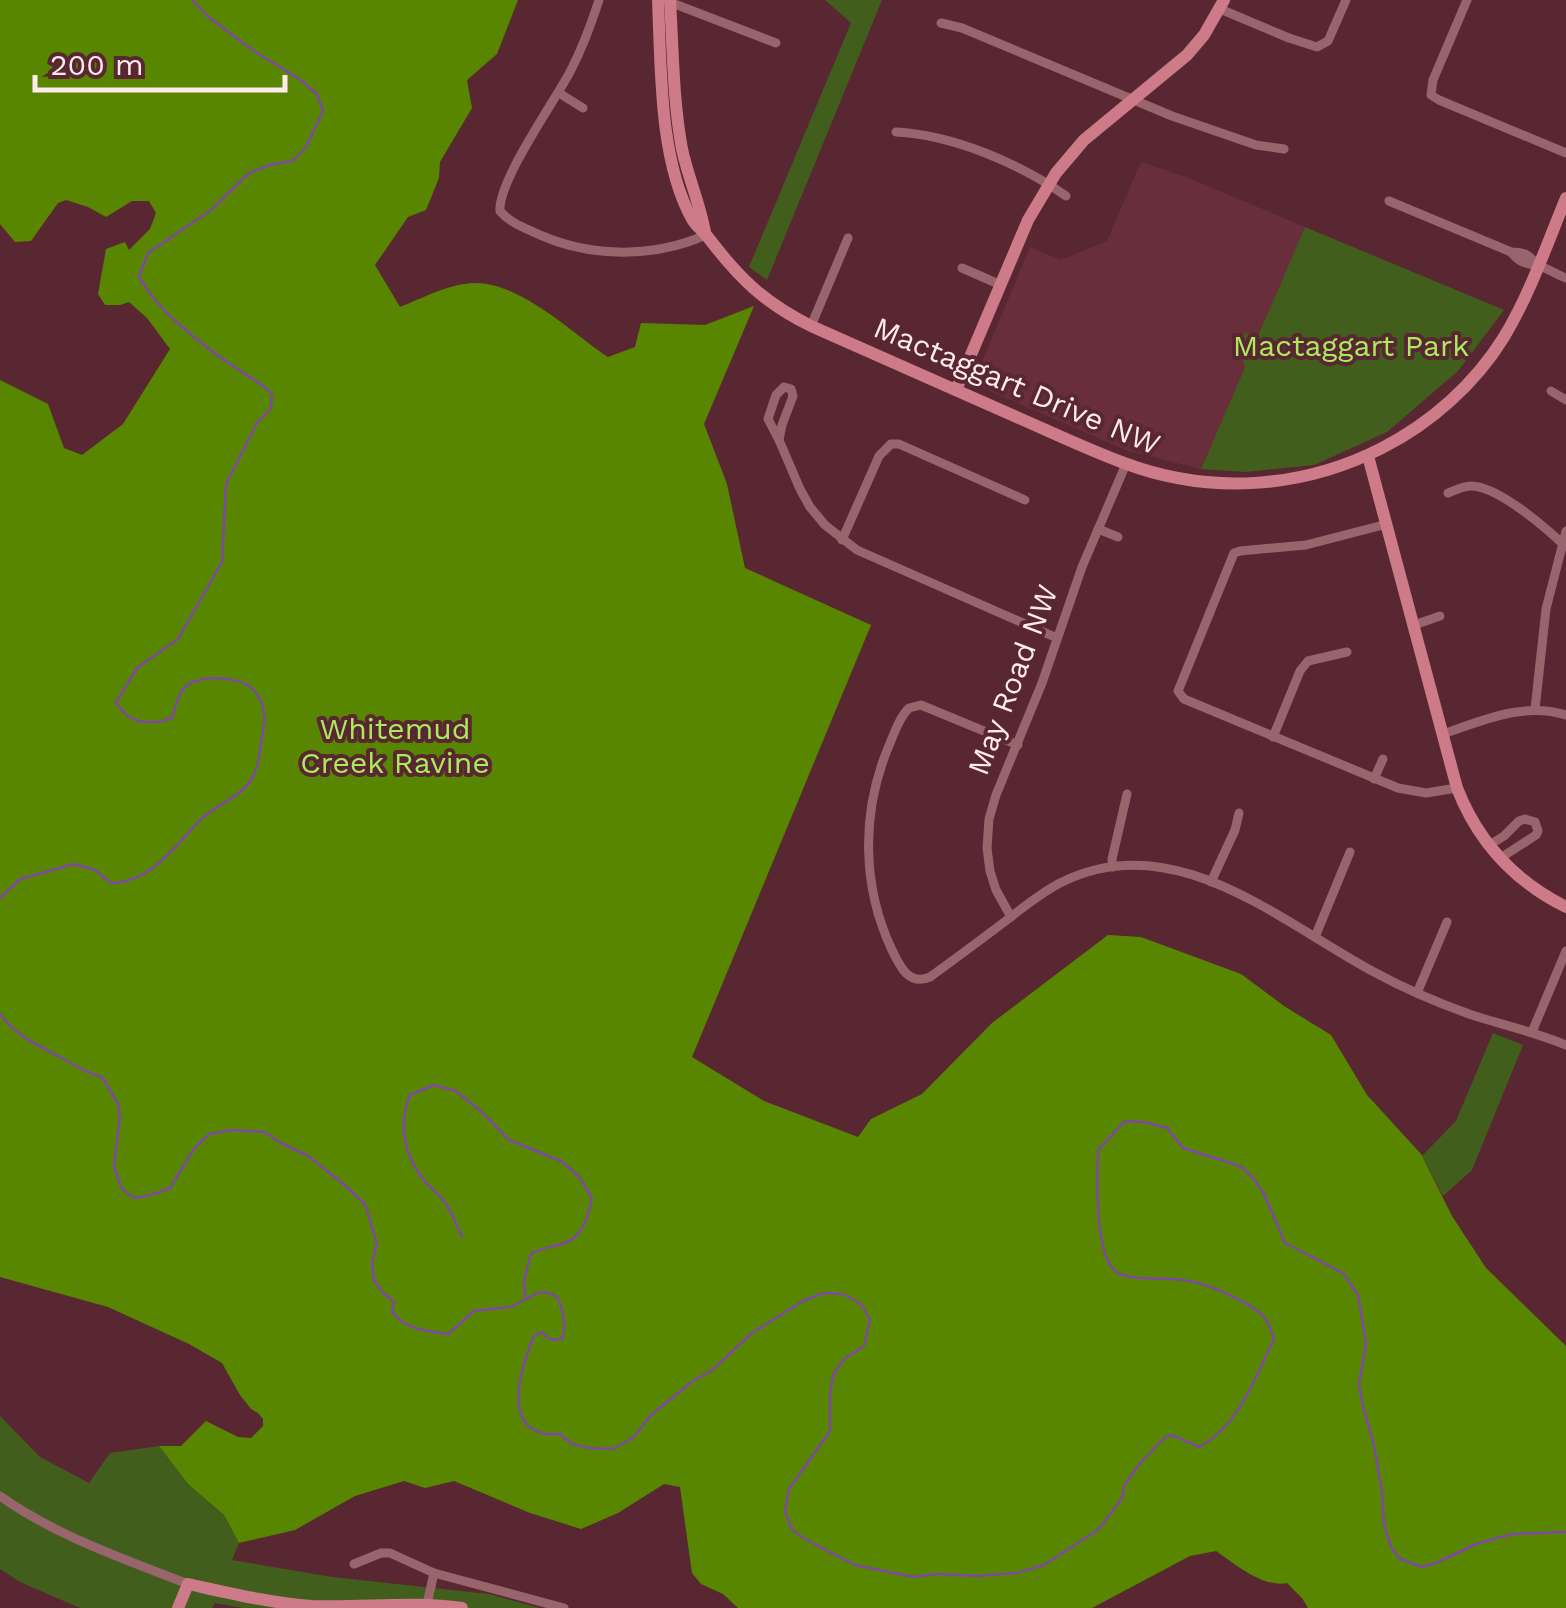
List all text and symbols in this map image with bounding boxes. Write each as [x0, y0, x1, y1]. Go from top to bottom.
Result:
scale bar [35, 30, 285, 92]
text: 200 m [50, 47, 144, 82]
street label: Mactaggart Drive NW [869, 309, 1166, 462]
park label: Mactaggart Park [1233, 328, 1469, 363]
street label: May Road NW [960, 580, 1065, 780]
park label: Whitemud Creek Ravine [300, 711, 490, 780]

